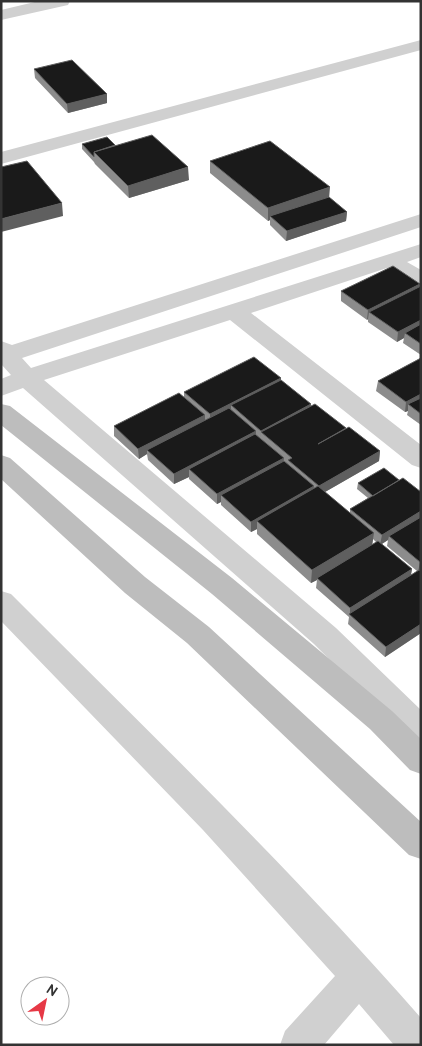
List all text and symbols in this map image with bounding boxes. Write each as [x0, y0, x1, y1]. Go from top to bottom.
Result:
north arrow [20, 976, 70, 1026]
text: N [42, 981, 60, 1001]

